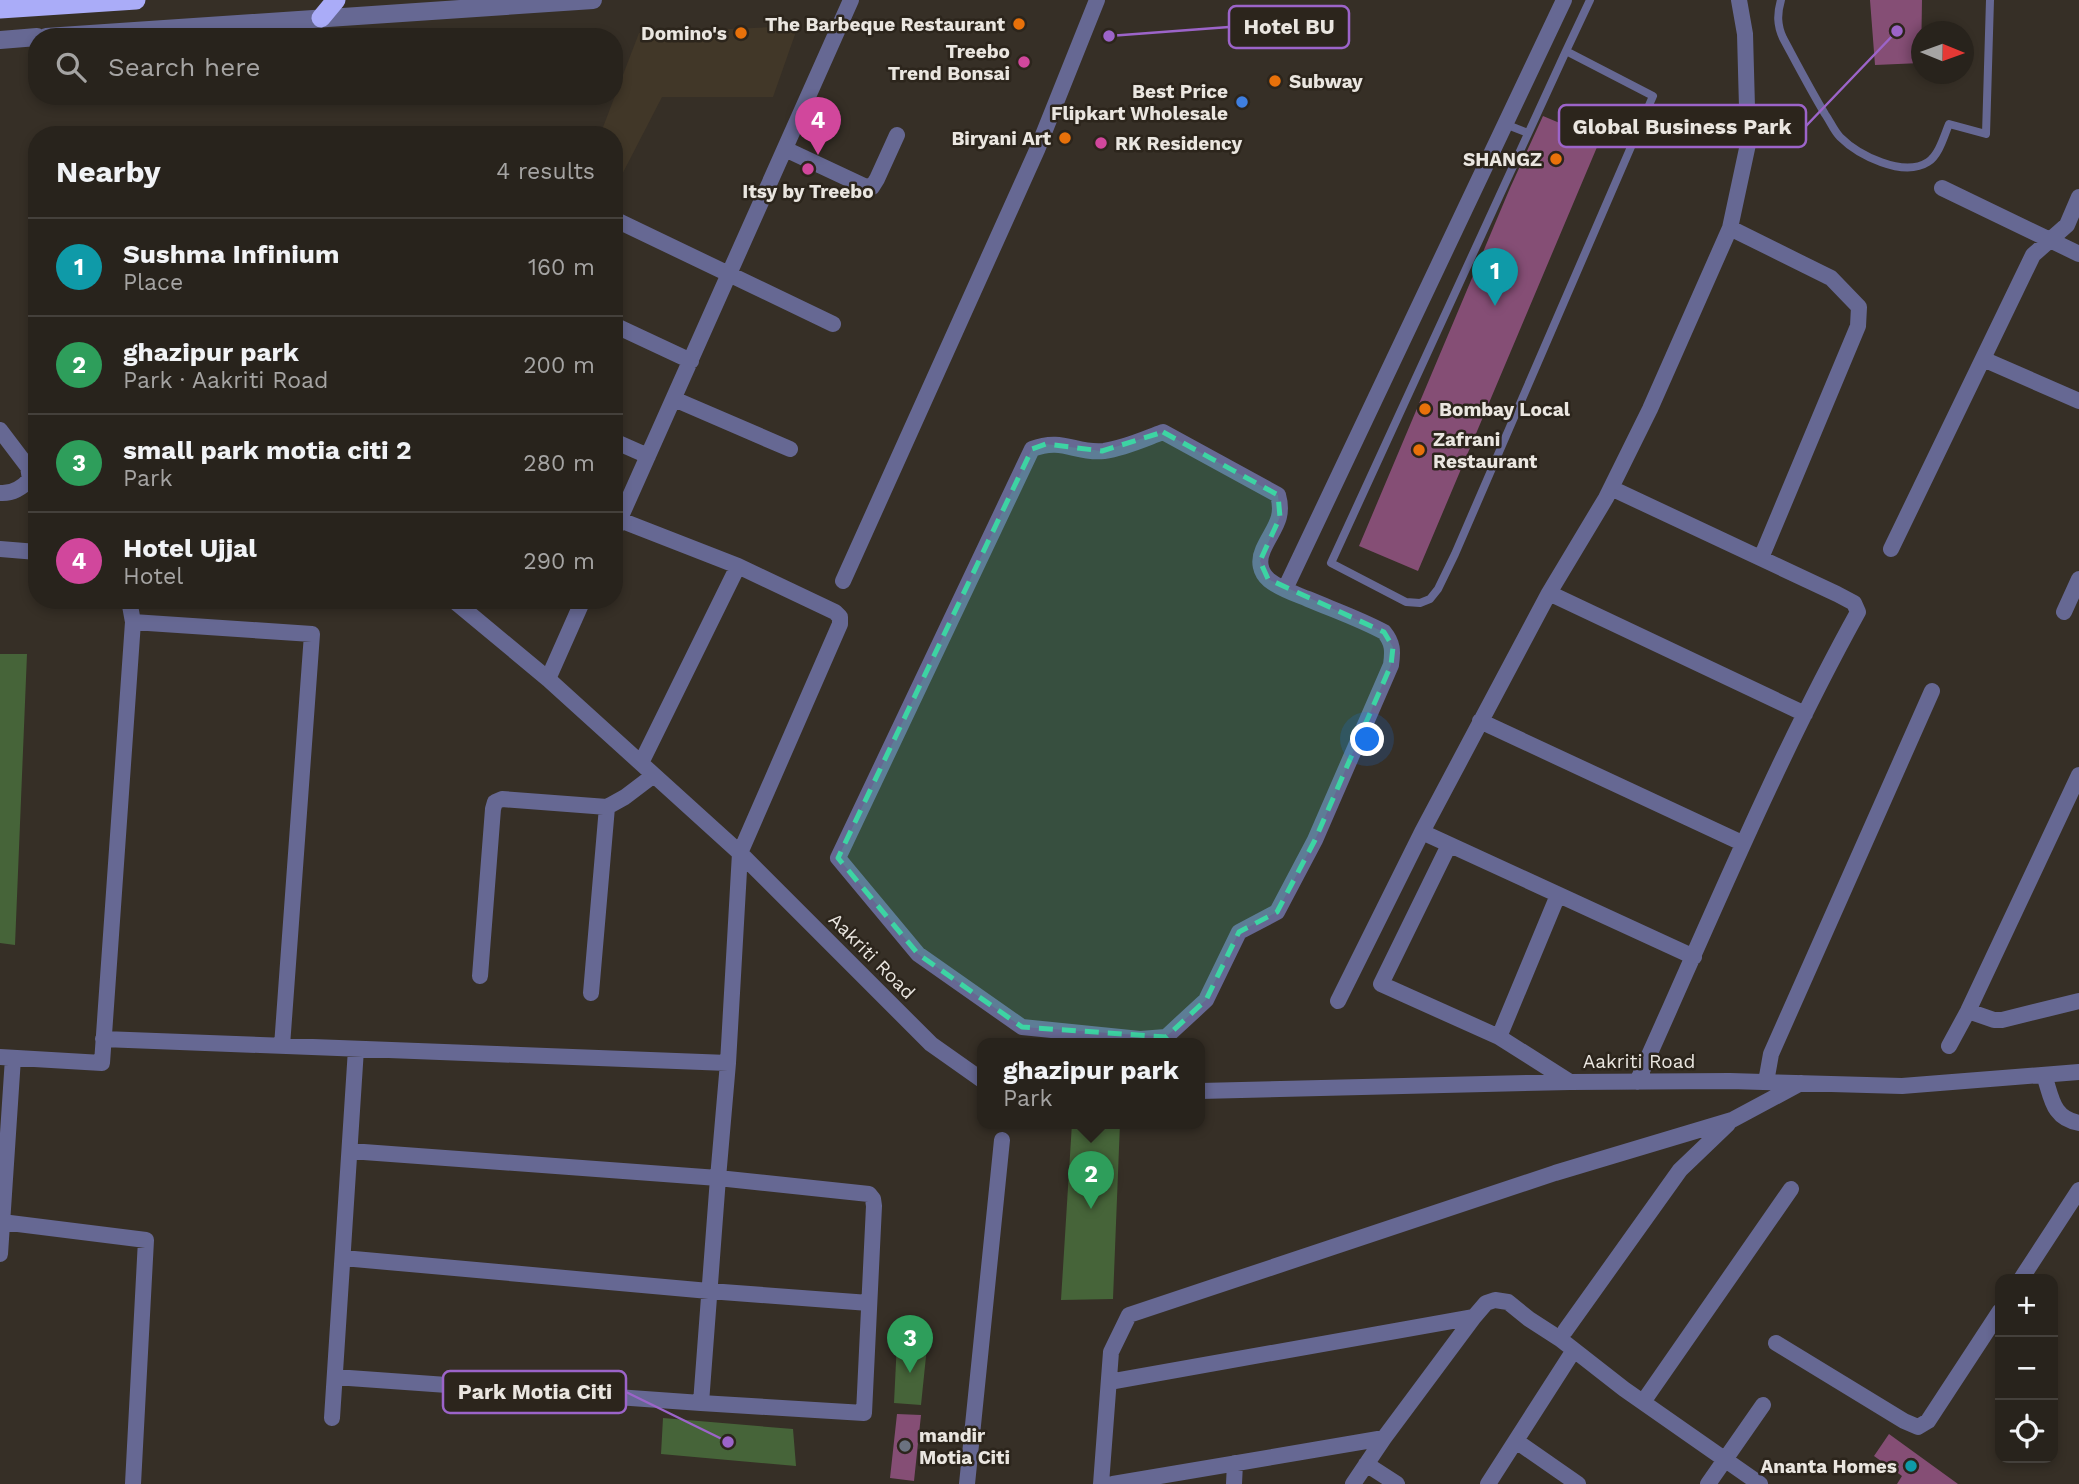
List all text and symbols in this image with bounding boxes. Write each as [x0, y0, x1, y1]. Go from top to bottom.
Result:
callout: Hotel BU [1229, 6, 1349, 48]
place label: The Barbeque Restaurant [765, 13, 1006, 36]
text: Hotel BU [1243, 14, 1335, 39]
marker: The Barbeque Restaurant [1011, 16, 1027, 32]
north arrow [1911, 21, 1974, 84]
place label: Domino's [641, 22, 727, 45]
marker: Domino's [733, 25, 749, 41]
search box [28, 28, 623, 105]
place label: Treebo Trend Bonsai [888, 40, 1010, 85]
icon: search [52, 48, 90, 86]
text: Search here [108, 52, 260, 82]
marker: Treebo Trend Bonsai [1016, 54, 1032, 70]
place label: Subway [1289, 70, 1363, 93]
marker: Subway [1267, 73, 1283, 89]
place label: Best Price Flipkart Wholesale [1051, 80, 1228, 125]
marker: Best Price Flipkart Wholesale [1234, 94, 1250, 110]
pin: 4 [795, 97, 841, 155]
callout: Global Business Park [1559, 105, 1806, 147]
text: Global Business Park [1573, 114, 1792, 139]
place label: Biryani Art [951, 127, 1052, 150]
marker: Biryani Art [1057, 130, 1073, 146]
place label: RK Residency [1115, 132, 1243, 155]
marker: RK Residency [1093, 135, 1109, 151]
place label: SHANGZ [1463, 148, 1542, 171]
marker: SHANGZ [1548, 151, 1564, 167]
text: Nearby [56, 154, 161, 189]
text: 4 results [496, 158, 595, 185]
marker: Itsy by Treebo [800, 161, 816, 177]
place label: Itsy by Treebo [742, 180, 874, 203]
text: Sushma Infinium [123, 239, 339, 269]
pin: 1 [1472, 248, 1518, 306]
text: 1 [74, 254, 84, 281]
text: 160 m [528, 254, 595, 281]
text: Place [123, 269, 183, 296]
text: ghazipur park [123, 337, 299, 367]
text: 2 [72, 352, 86, 379]
text: 200 m [523, 352, 595, 379]
text: Park · Aakriti Road [123, 367, 328, 394]
place label: Bombay Local [1439, 398, 1571, 421]
marker: Bombay Local [1417, 401, 1433, 417]
place label: Zafrani Restaurant [1433, 428, 1538, 473]
text: small park motia citi 2 [123, 435, 411, 465]
marker: Zafrani Restaurant [1411, 442, 1427, 458]
text: 3 [72, 450, 86, 477]
text: 280 m [523, 450, 595, 477]
text: Park [123, 465, 172, 492]
text: Hotel Ujjal [123, 533, 257, 563]
text: 4 [72, 548, 86, 575]
text: 290 m [523, 548, 595, 575]
text: Hotel [123, 563, 183, 590]
your location [1350, 722, 1384, 756]
street label: Aakriti Road [824, 908, 920, 1004]
popup [977, 1038, 1205, 1129]
street label: Aakriti Road [1583, 1050, 1695, 1073]
text: ghazipur park [1003, 1055, 1179, 1085]
text: Park [1003, 1085, 1053, 1112]
pin: 2 [1068, 1151, 1114, 1209]
map controls [1995, 1274, 2058, 1463]
button: + [1995, 1274, 2058, 1337]
pin: 3 [887, 1315, 933, 1373]
button: − [1995, 1337, 2058, 1400]
callout: Park Motia Citi [443, 1371, 626, 1413]
text: Park Motia Citi [458, 1379, 612, 1404]
button: locate [1995, 1400, 2058, 1463]
place label: mandir Motia Citi [919, 1424, 1010, 1469]
marker: mandir Motia Citi [897, 1438, 913, 1454]
place label: Ananta Homes [1760, 1455, 1897, 1478]
marker: Ananta Homes [1903, 1458, 1919, 1474]

